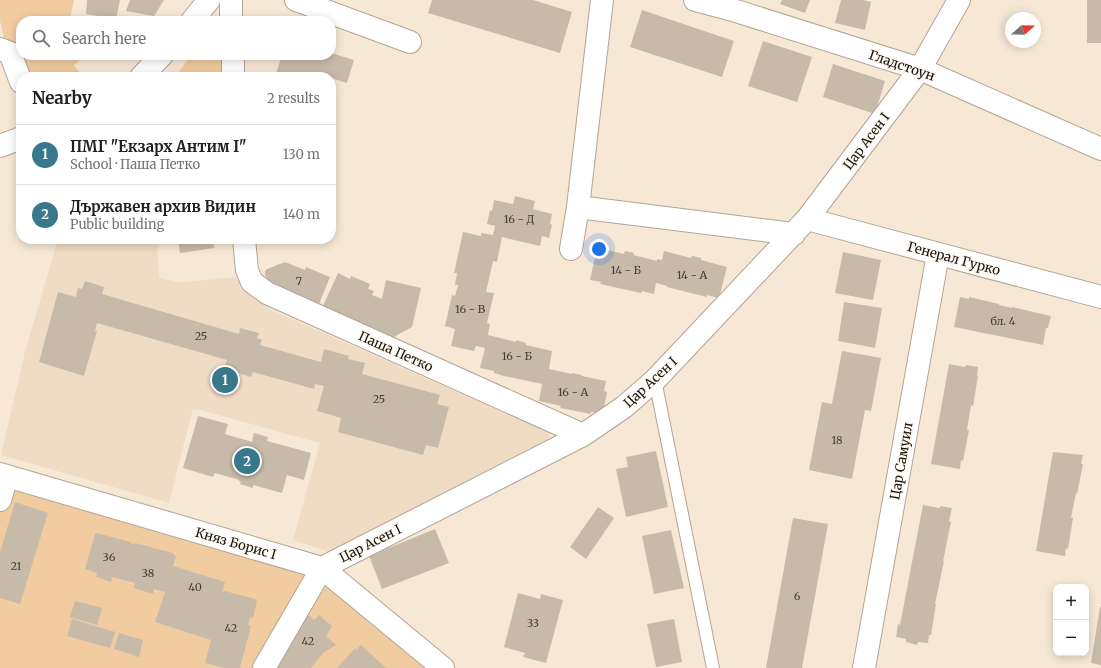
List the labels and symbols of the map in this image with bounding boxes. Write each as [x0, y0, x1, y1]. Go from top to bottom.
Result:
north arrow [1005, 12, 1041, 48]
street label: Гладстоун [866, 46, 937, 85]
street label: Цар Асен I [839, 109, 893, 173]
house number: 16 - Д [504, 212, 534, 226]
street label: Генерал Гурко [906, 238, 1003, 279]
your location [589, 239, 609, 259]
house number: 14 - Б [611, 263, 642, 277]
house number: 14 - А [677, 268, 707, 282]
house number: 7 [296, 274, 302, 288]
house number: 16 - В [455, 302, 486, 316]
house number: бл. 4 [991, 314, 1016, 328]
street label: Паша Петко [356, 327, 436, 376]
house number: 25 [195, 329, 207, 343]
house number: 16 - Б [502, 349, 533, 363]
street label: Цар Асен I [620, 353, 681, 411]
pin: 1 [212, 365, 238, 395]
house number: 16 - А [558, 385, 589, 399]
house number: 25 [373, 392, 385, 406]
street label: Цар Самуил [886, 421, 917, 501]
house number: 18 [831, 433, 843, 447]
pin: 2 [234, 446, 260, 476]
street label: Цар Асен I [336, 521, 404, 566]
street label: Княз Борис I [193, 524, 278, 563]
house number: 36 [103, 550, 116, 564]
house number: 21 [10, 559, 22, 573]
house number: 38 [142, 566, 155, 580]
house number: 40 [188, 580, 202, 594]
house number: 6 [794, 589, 801, 603]
house number: 33 [527, 616, 539, 630]
house number: 42 [225, 621, 237, 635]
house number: 42 [302, 634, 314, 648]

